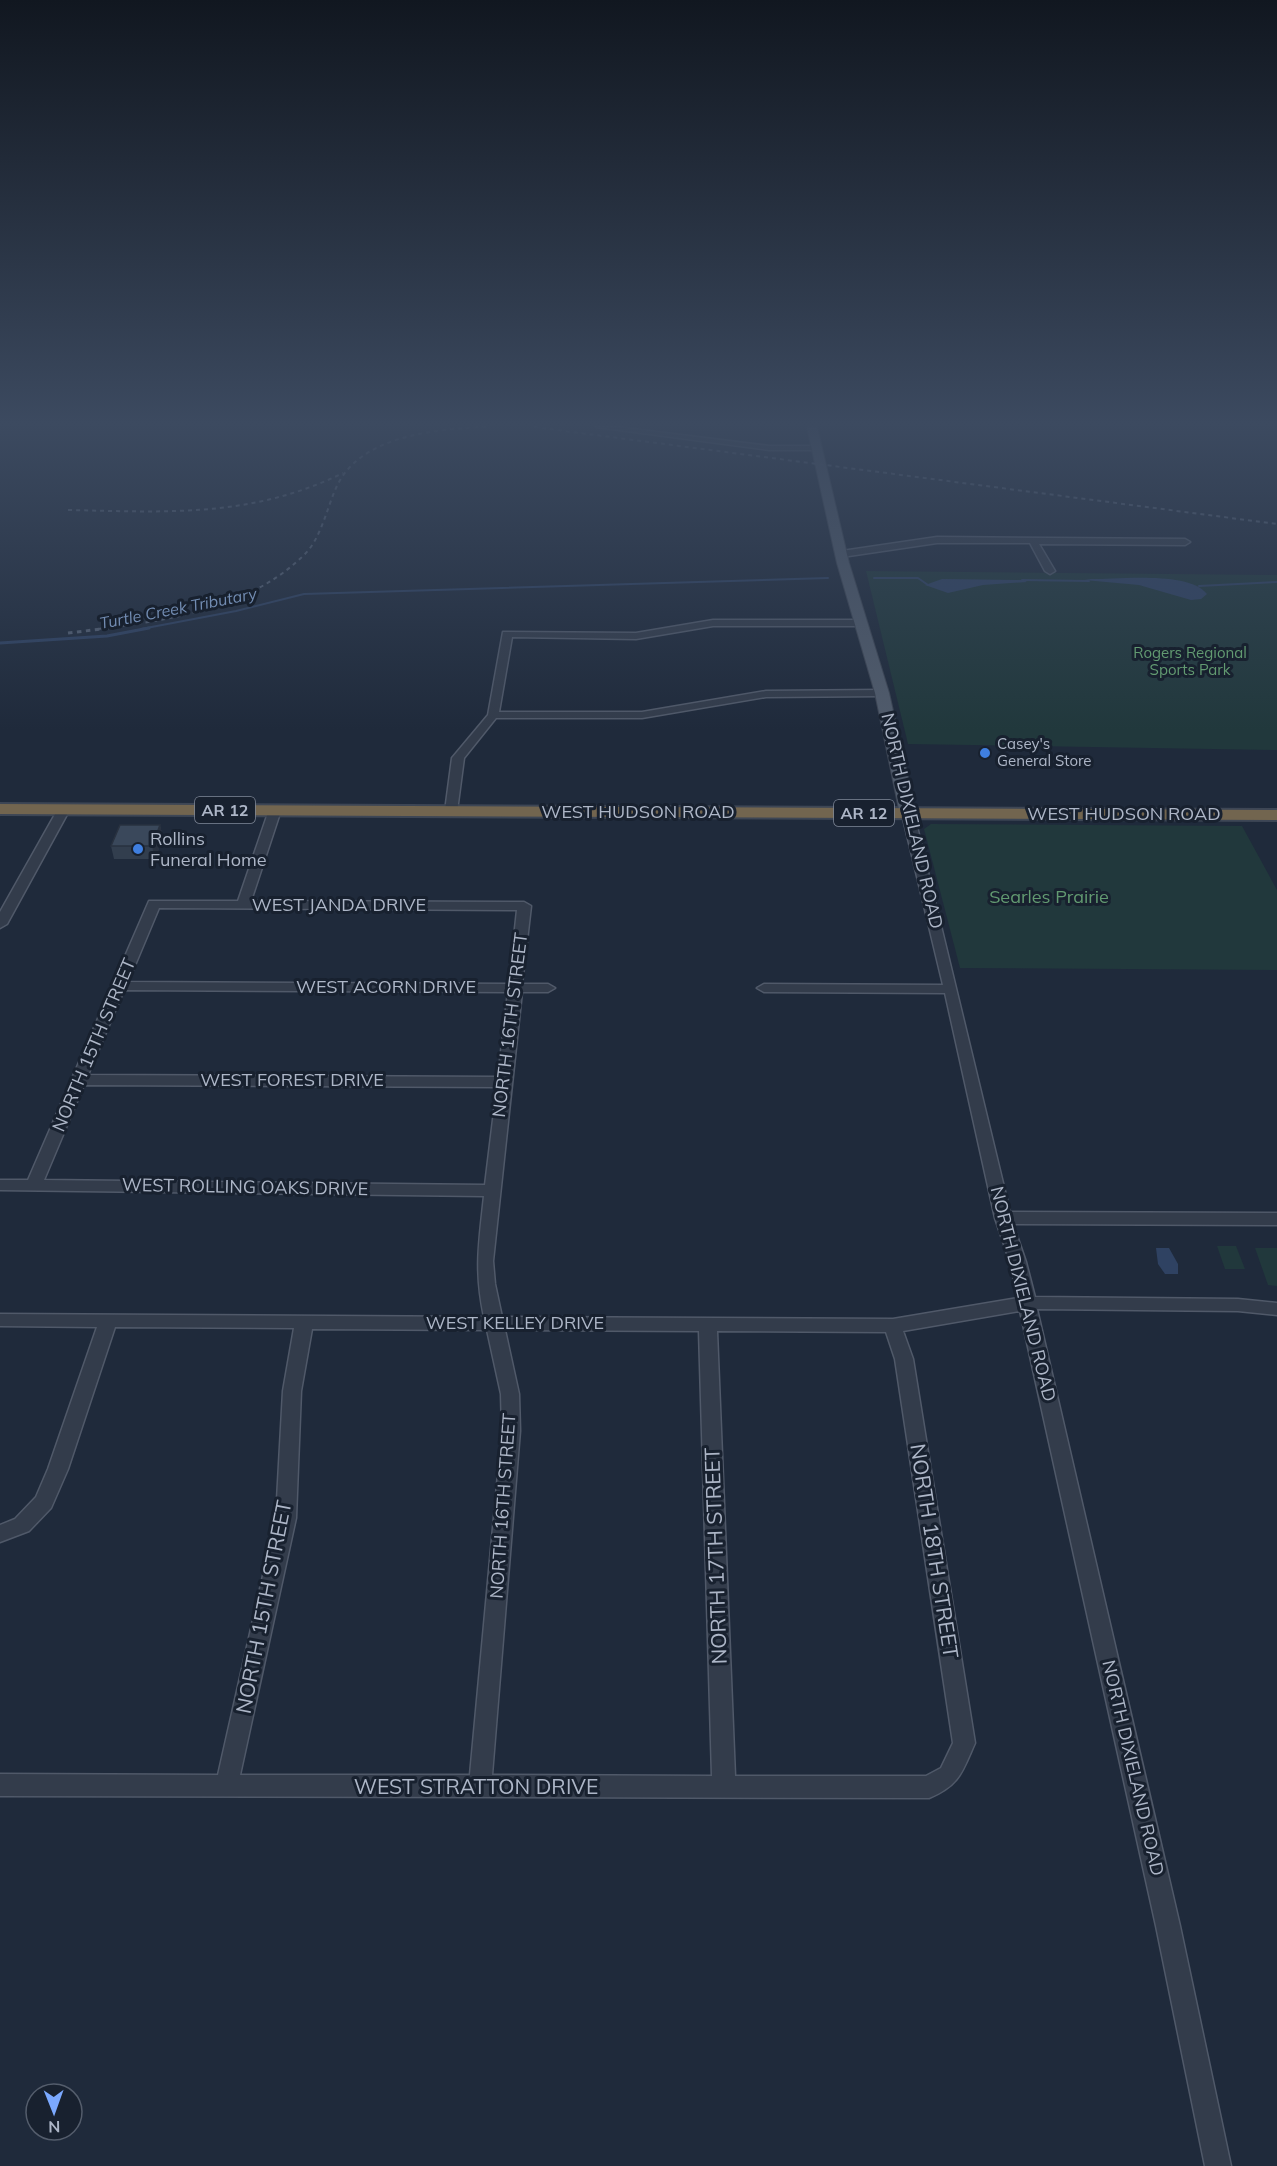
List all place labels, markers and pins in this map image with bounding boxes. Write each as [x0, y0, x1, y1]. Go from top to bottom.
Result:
place label: Casey's General Store [997, 734, 1092, 770]
marker: Casey's General Store [978, 746, 992, 760]
place label: Rollins Funeral Home [150, 827, 267, 871]
marker: Rollins Funeral Home [131, 842, 145, 856]

